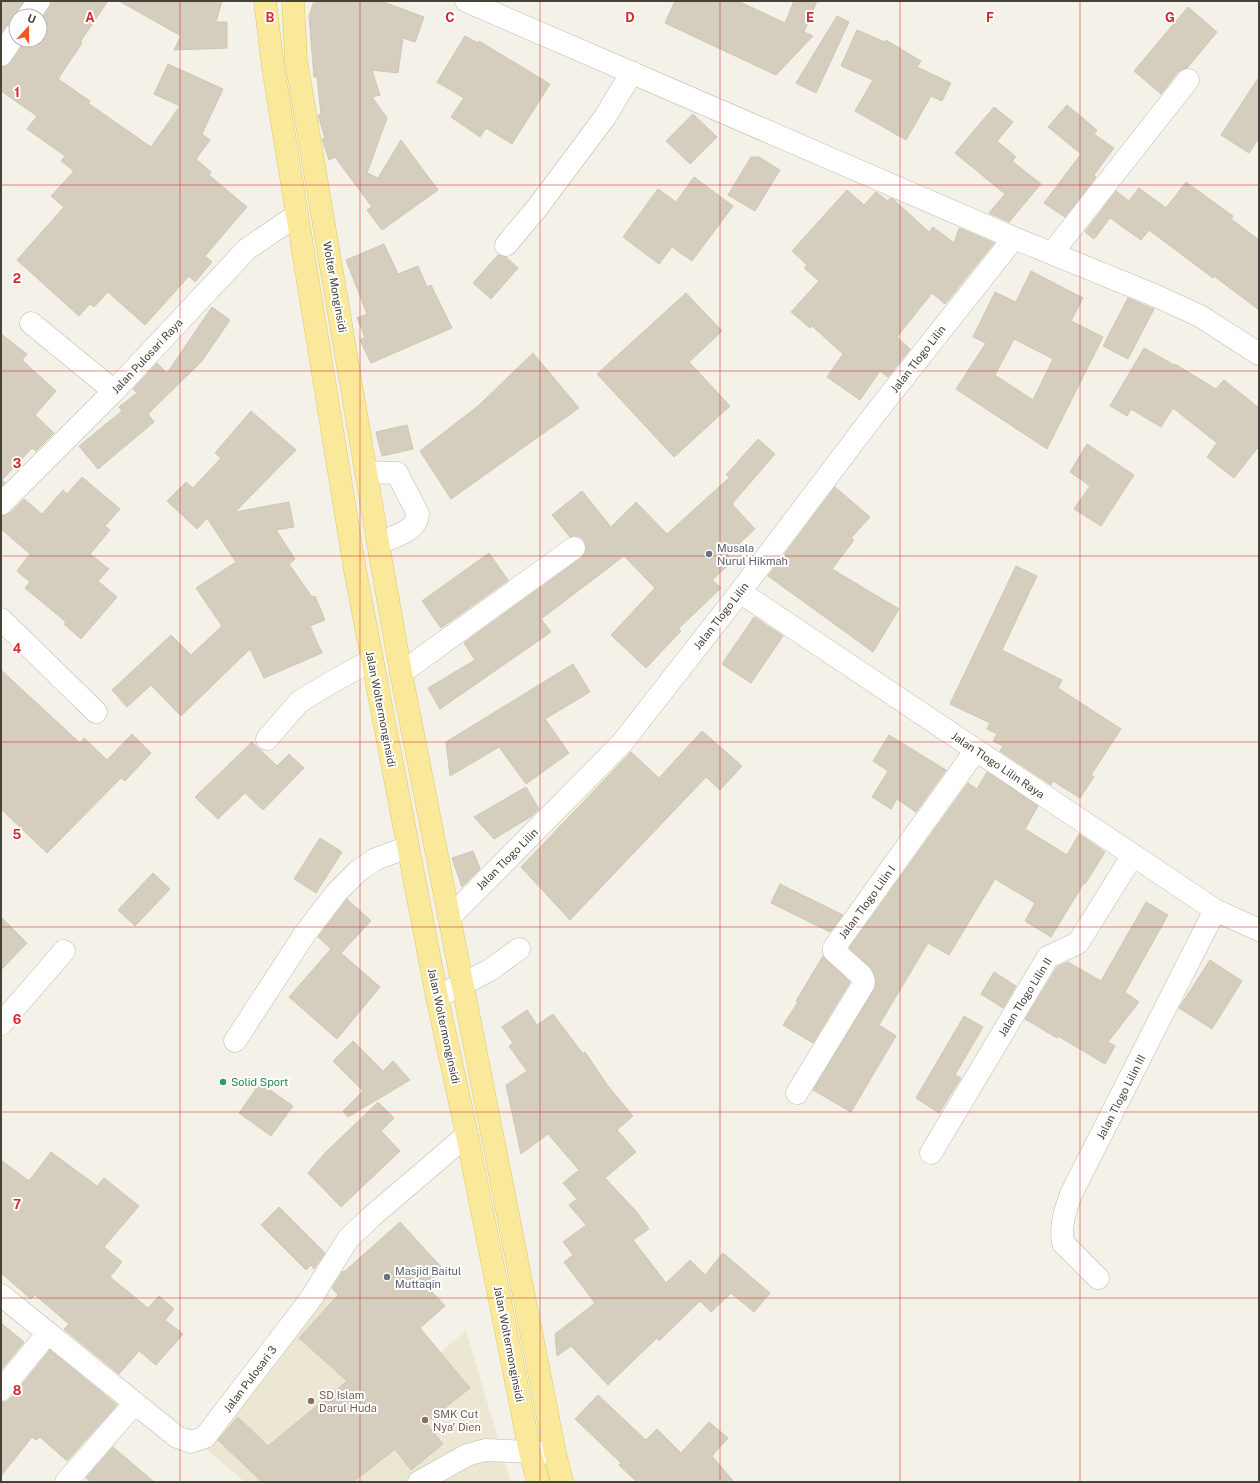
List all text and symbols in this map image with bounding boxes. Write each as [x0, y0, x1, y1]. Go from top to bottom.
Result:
north arrow [8, 8, 48, 48]
text: A [85, 10, 95, 25]
text: B [266, 10, 275, 25]
text: C [445, 10, 455, 25]
text: D [625, 10, 635, 25]
text: E [806, 10, 814, 25]
text: F [986, 10, 994, 25]
text: G [1165, 10, 1175, 25]
text: U [26, 12, 37, 26]
text: 1 [14, 85, 20, 100]
street label: Wolter Monginsidi [321, 241, 349, 333]
text: 2 [13, 271, 21, 286]
street label: Jalan Pulosari Raya [109, 316, 185, 396]
street label: Jalan Tlogo Lilin [888, 323, 948, 395]
text: 3 [13, 456, 22, 471]
place label: Musala Nurul Hikmah [717, 542, 788, 567]
marker: Musala Nurul Hikmah [704, 549, 714, 559]
street label: Jalan Tlogo Lilin [691, 580, 751, 652]
text: 4 [13, 641, 22, 656]
street label: Jalan Woltermonginsidi [364, 650, 398, 768]
street label: Jalan Tlogo Lilin Raya [949, 729, 1047, 801]
street label: Jalan Tlogo Lilin [474, 826, 540, 892]
text: 5 [13, 827, 22, 842]
street label: Jalan Tlogo Lilin I [836, 863, 898, 941]
street label: Jalan Tlogo Lilin II [996, 955, 1054, 1039]
street label: Jalan Woltermonginsidi [426, 967, 462, 1085]
text: 6 [13, 1012, 22, 1027]
street label: Jalan Tlogo Lilin III [1094, 1053, 1148, 1141]
place label: Solid Sport [231, 1076, 288, 1088]
marker: Solid Sport [218, 1077, 228, 1087]
text: 7 [13, 1197, 21, 1212]
place label: Masjid Baitul Muttaqin [395, 1265, 461, 1290]
marker: Masjid Baitul Muttaqin [382, 1272, 392, 1282]
street label: Jalan Woltermonginsidi [492, 1285, 526, 1403]
street label: Jalan Pulosari 3 [221, 1344, 279, 1414]
text: 8 [13, 1383, 22, 1398]
place label: SD Islam Darul Huda [319, 1389, 377, 1414]
marker: SD Islam Darul Huda [306, 1396, 316, 1406]
place label: SMK Cut Nya' Dien [433, 1408, 481, 1433]
marker: SMK Cut Nya' Dien [420, 1415, 430, 1425]

